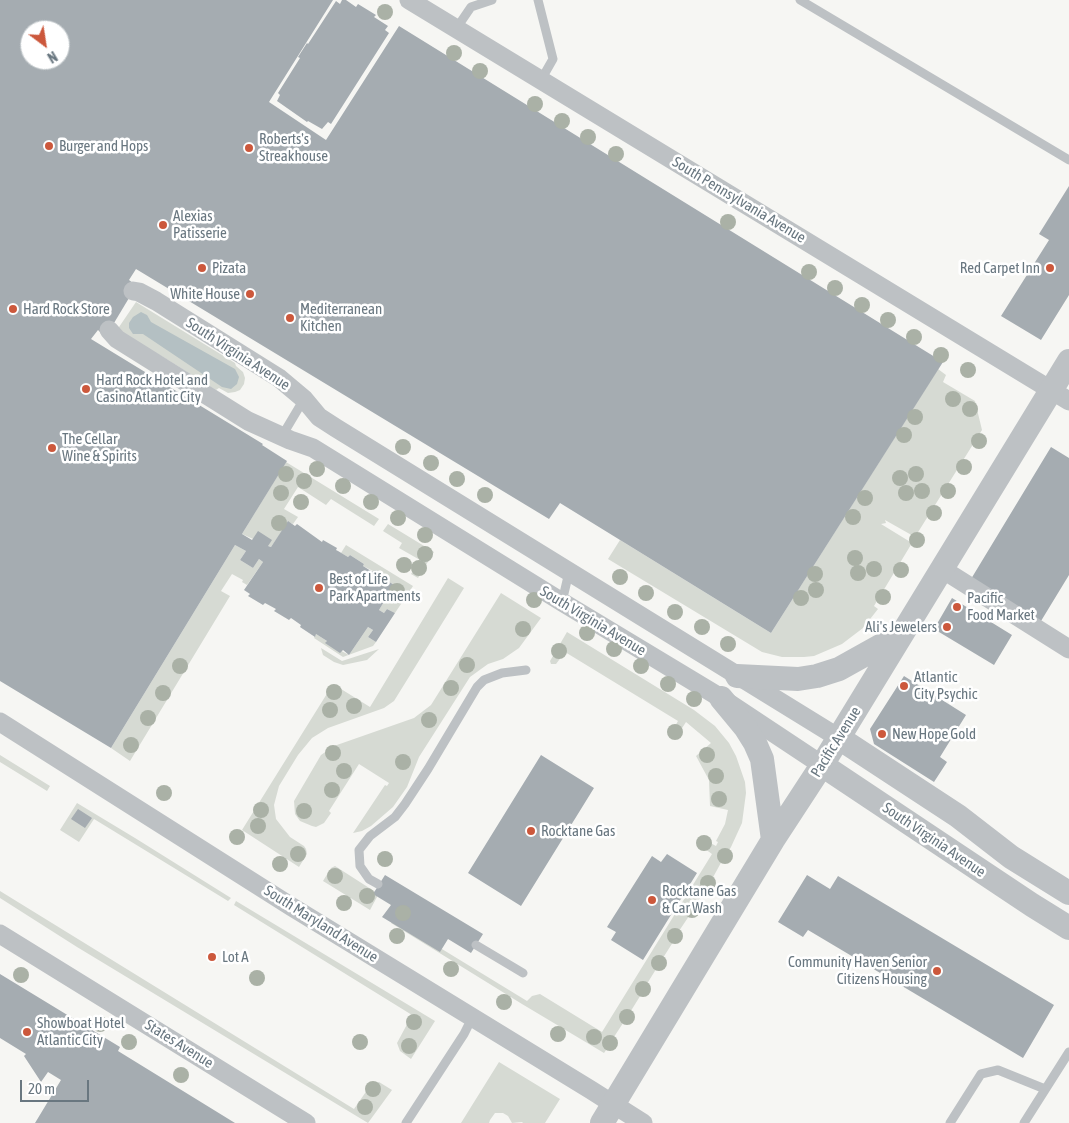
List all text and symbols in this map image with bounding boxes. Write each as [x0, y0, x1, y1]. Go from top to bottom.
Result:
north arrow [20, 20, 70, 70]
text: N [45, 48, 60, 66]
place label: Roberts's Streakhouse [259, 130, 328, 165]
place label: Burger and Hops [59, 137, 148, 155]
marker: Burger and Hops [43, 140, 55, 152]
marker: Roberts's Streakhouse [243, 142, 255, 154]
street label: South Pennsylvania Avenue [669, 153, 809, 247]
place label: Alexias Patisserie [173, 207, 227, 242]
marker: Alexias Patisserie [157, 219, 169, 231]
place label: Pizata [212, 259, 246, 277]
place label: Red Carpet Inn [960, 259, 1040, 277]
marker: Pizata [196, 262, 208, 274]
marker: Red Carpet Inn [1044, 262, 1056, 274]
place label: White House [170, 285, 240, 303]
marker: White House [244, 288, 256, 300]
place label: Hard Rock Store [23, 300, 110, 318]
place label: Mediterranean Kitchen [300, 300, 382, 335]
marker: Hard Rock Store [7, 303, 19, 315]
marker: Mediterranean Kitchen [284, 312, 296, 324]
street label: South Virginia Avenue [183, 314, 293, 394]
place label: Hard Rock Hotel and Casino Atlantic City [96, 371, 208, 406]
marker: Hard Rock Hotel and Casino Atlantic City [80, 383, 92, 395]
place label: The Cellar Wine & Spirits [62, 430, 137, 465]
marker: The Cellar Wine & Spirits [46, 442, 58, 454]
place label: Best of Life Park Apartments [329, 570, 421, 605]
marker: Best of Life Park Apartments [313, 582, 325, 594]
street label: South Virginia Avenue [537, 582, 649, 660]
place label: Pacific Food Market [967, 589, 1035, 624]
marker: Pacific Food Market [951, 601, 963, 613]
place label: Ali's Jewelers [865, 618, 937, 636]
marker: Ali's Jewelers [941, 621, 953, 633]
place label: Atlantic City Psychic [914, 668, 977, 703]
marker: Atlantic City Psychic [898, 680, 910, 692]
street label: Pacific Avenue [807, 703, 865, 781]
place label: New Hope Gold [892, 725, 976, 743]
marker: New Hope Gold [876, 728, 888, 740]
street label: South Virginia Avenue [879, 799, 989, 881]
place label: Rocktane Gas [541, 822, 615, 840]
marker: Rocktane Gas [525, 825, 537, 837]
street label: South Maryland Avenue [261, 882, 381, 966]
place label: Rocktane Gas & Car Wash [662, 882, 736, 917]
marker: Rocktane Gas & Car Wash [646, 894, 658, 906]
place label: Lot A [222, 948, 249, 966]
marker: Lot A [206, 951, 218, 963]
place label: Community Haven Senior Citizens Housing [788, 953, 927, 988]
marker: Community Haven Senior Citizens Housing [931, 965, 943, 977]
place label: Showboat Hotel Atlantic City [37, 1014, 125, 1049]
street label: States Avenue [141, 1016, 217, 1072]
marker: Showboat Hotel Atlantic City [21, 1026, 33, 1038]
scale bar [22, 1070, 91, 1102]
text: 20 m [28, 1080, 55, 1097]

